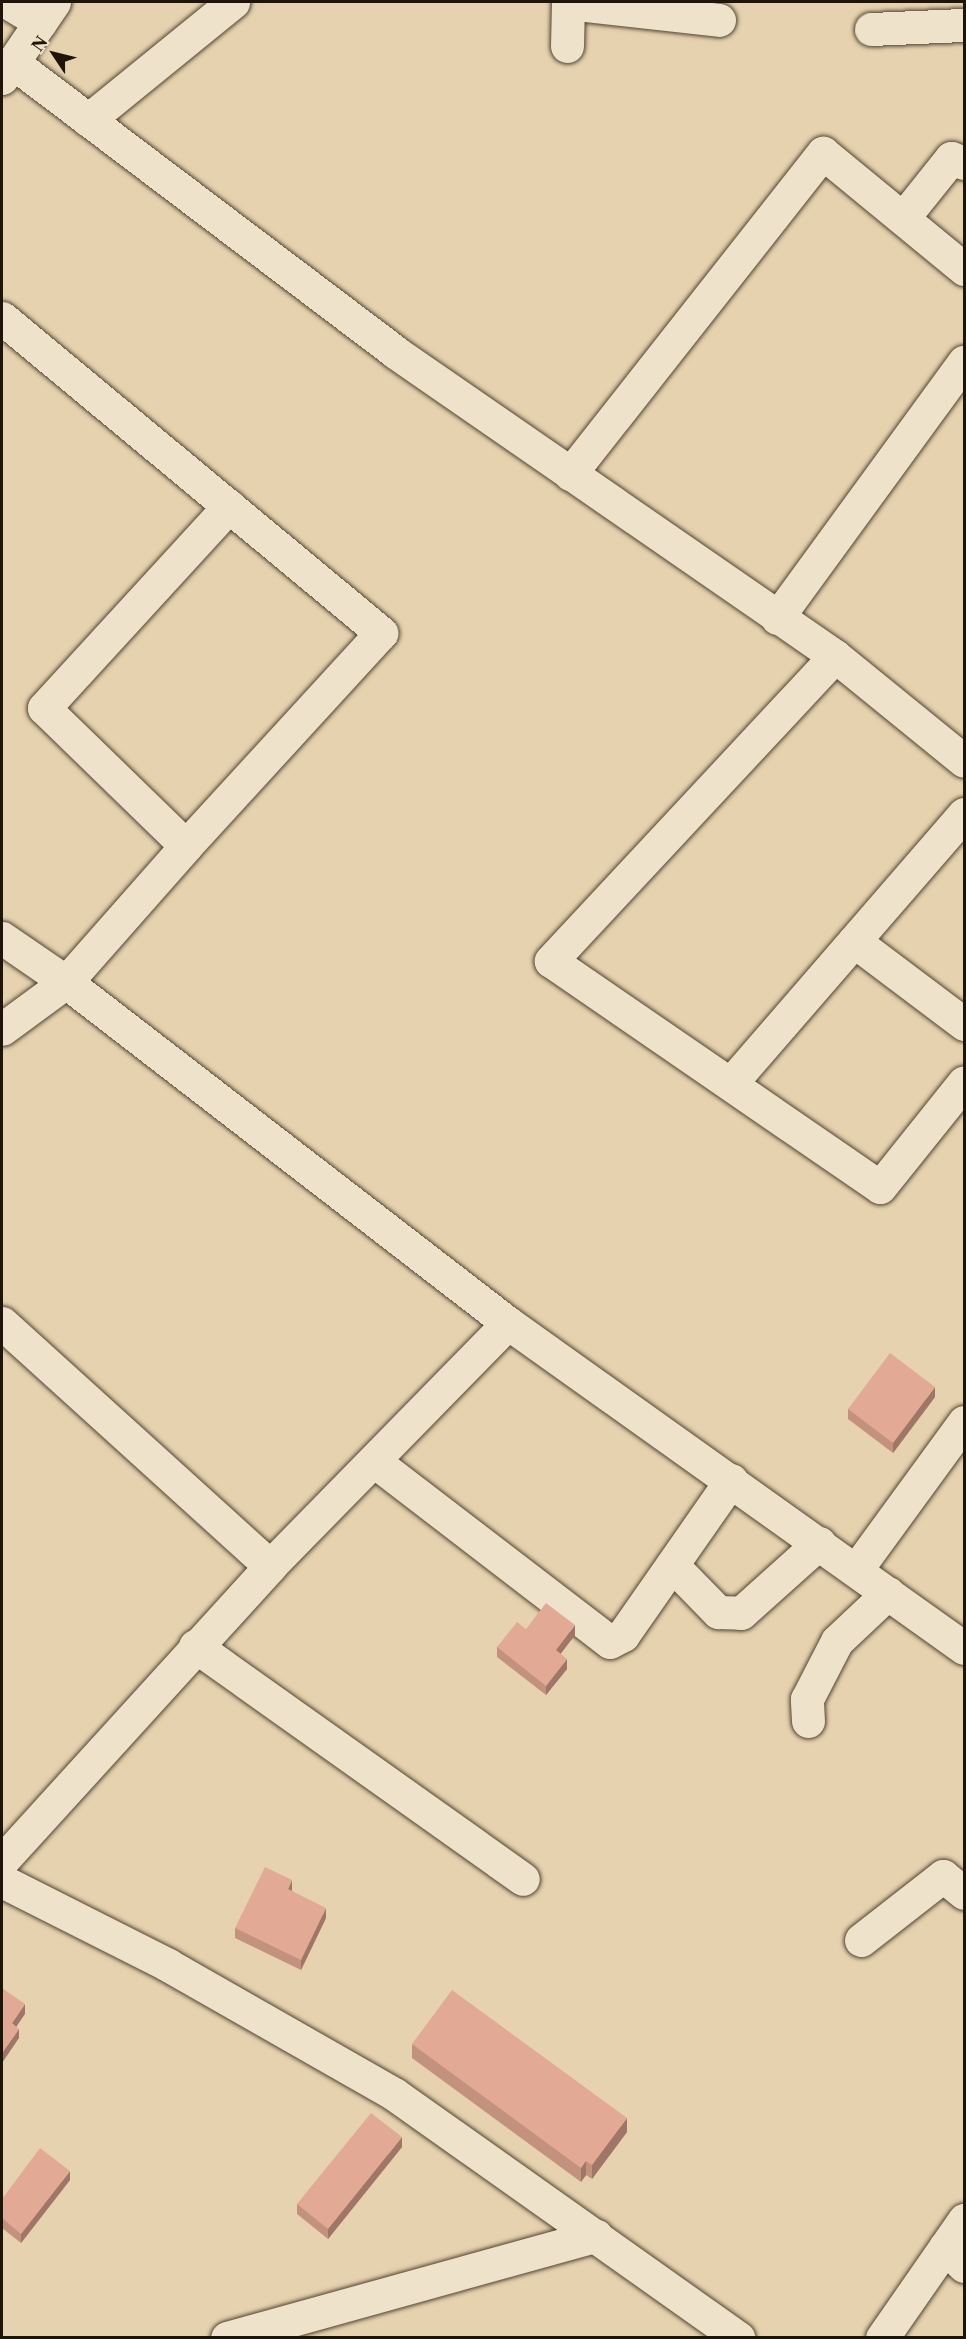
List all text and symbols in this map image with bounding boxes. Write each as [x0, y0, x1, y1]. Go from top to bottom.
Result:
north arrow [24, 24, 84, 84]
text: N [27, 32, 51, 55]

